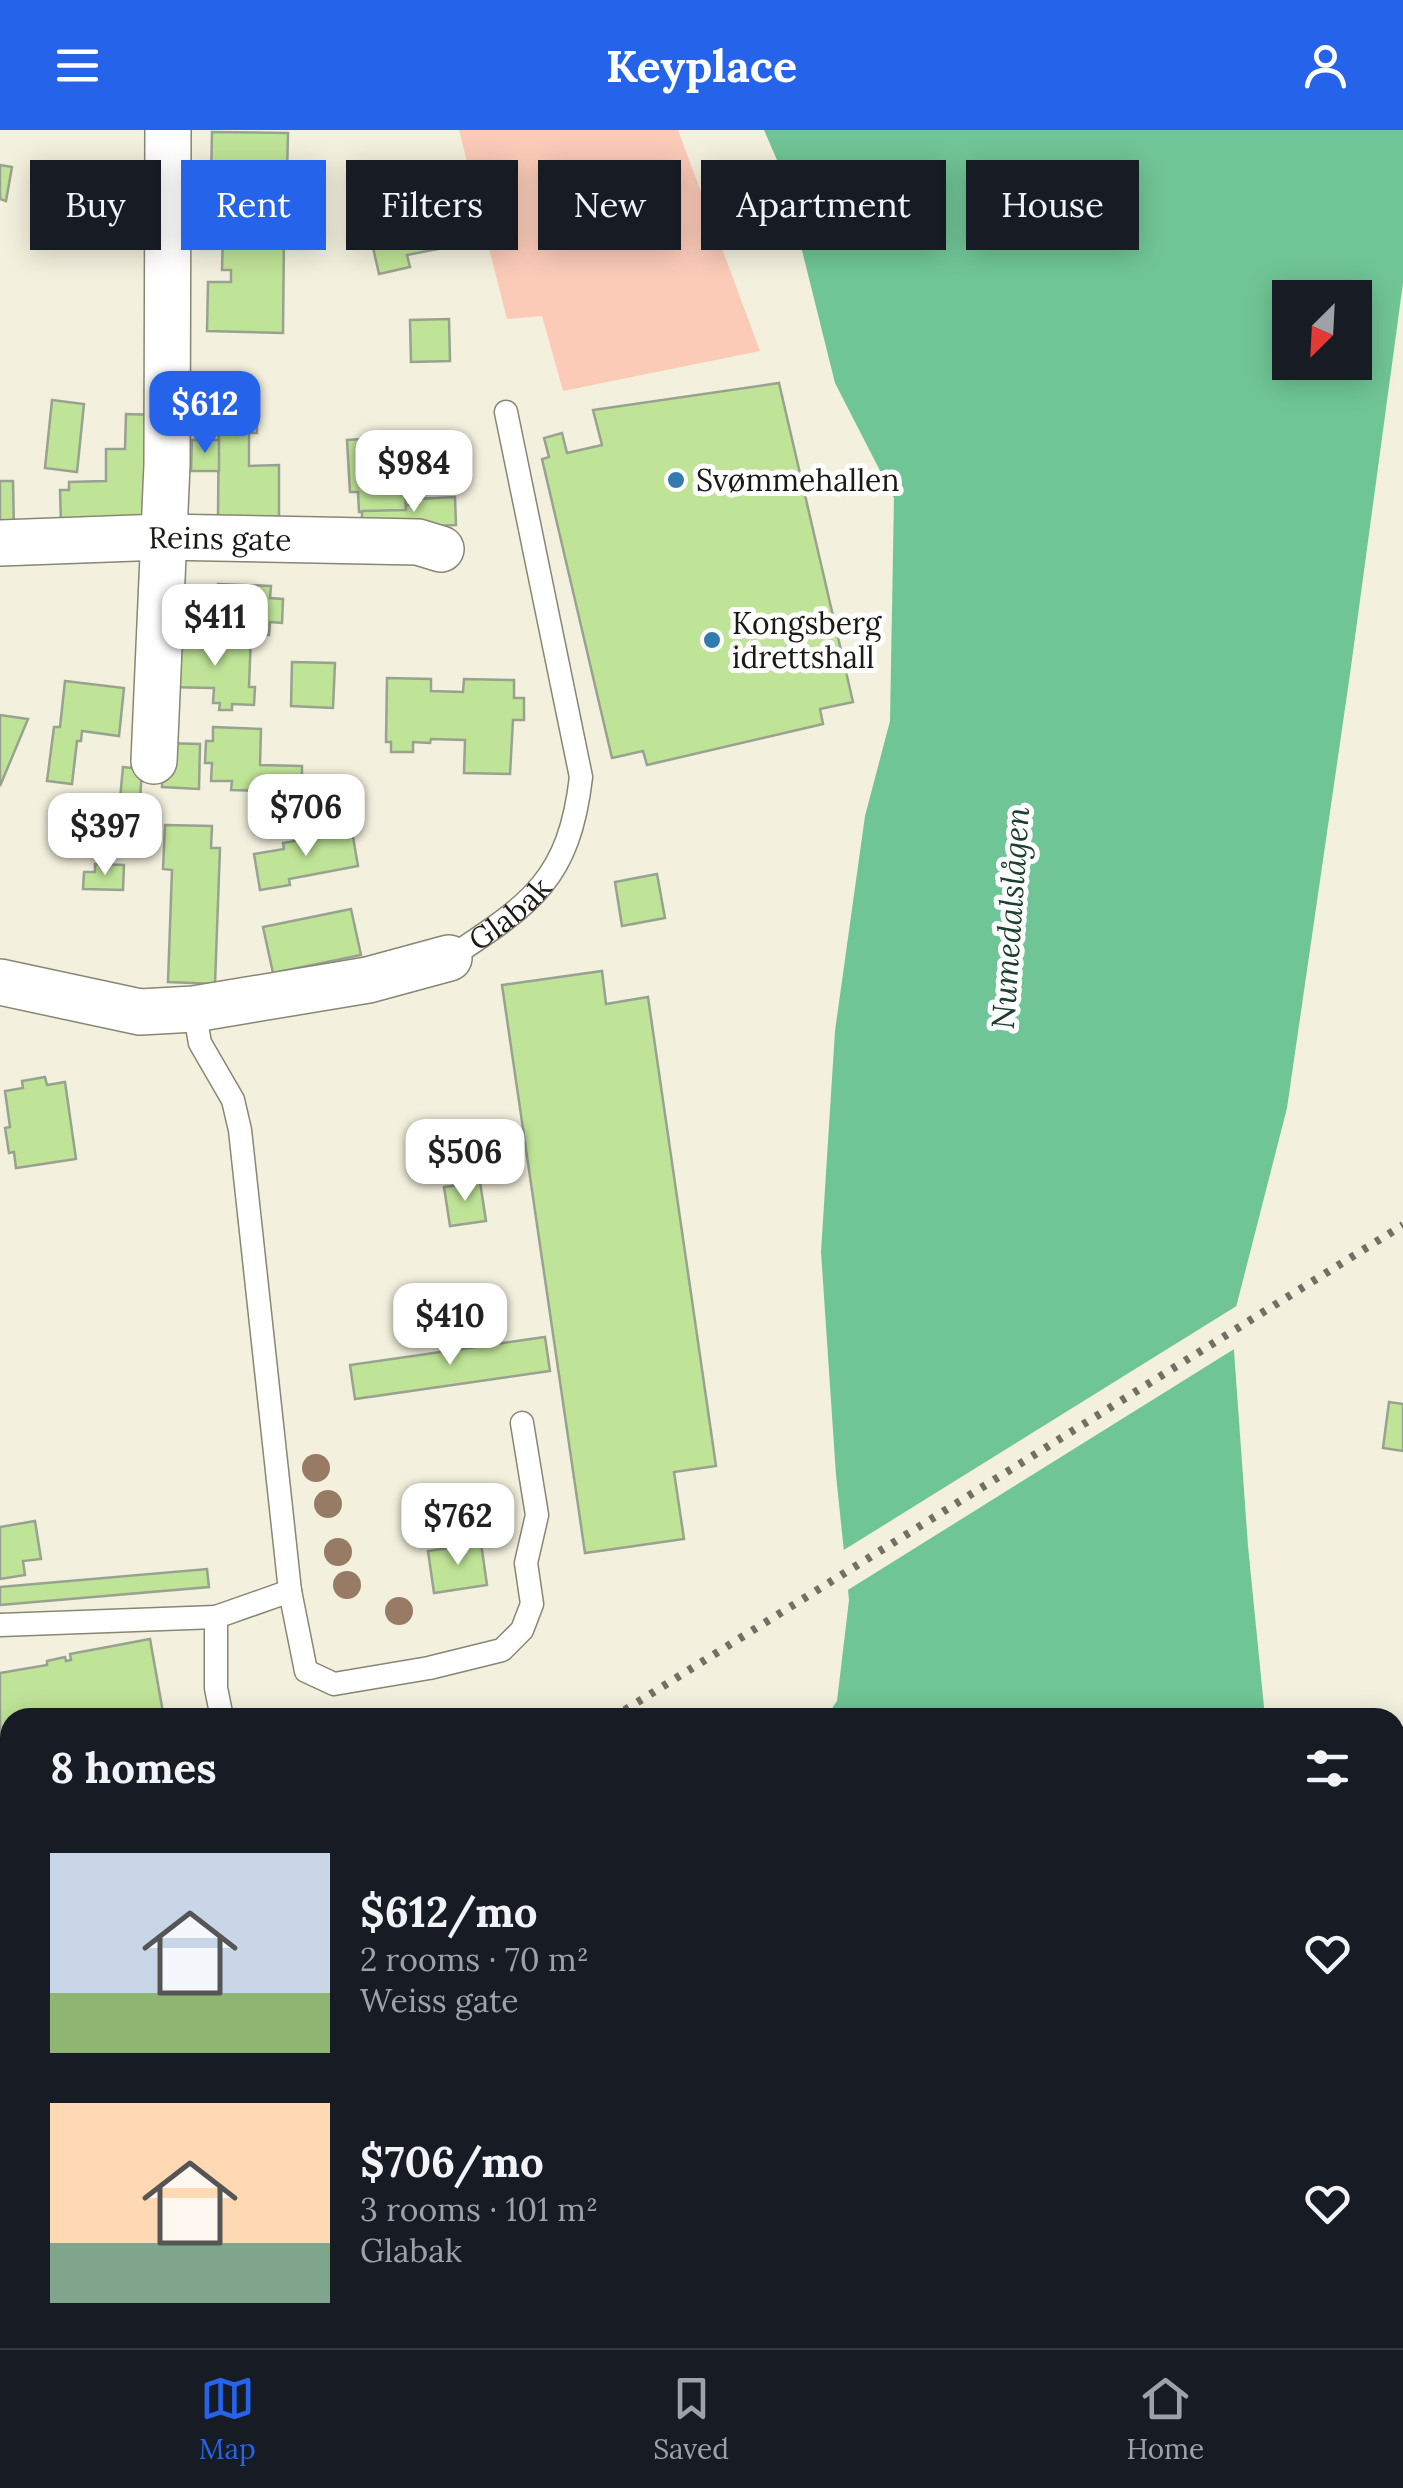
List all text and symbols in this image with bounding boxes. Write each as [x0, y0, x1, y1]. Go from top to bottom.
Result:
text: Keyplace [606, 37, 797, 94]
icon: menu [50, 38, 105, 93]
icon: person [1298, 38, 1353, 93]
chip: Buy [30, 160, 161, 250]
chip: Rent [181, 160, 326, 250]
chip: Filters [346, 160, 518, 250]
chip: New [538, 160, 681, 250]
chip: Apartment [701, 160, 946, 250]
chip: House [966, 160, 1139, 250]
north arrow [1272, 280, 1372, 380]
map controls [1272, 280, 1372, 380]
pin: $612 [146, 371, 264, 456]
text: $612 [171, 383, 239, 424]
pin: $984 [355, 430, 473, 515]
text: $984 [377, 442, 451, 483]
place label: Svømmehallen [696, 461, 900, 499]
marker: Svømmehallen [665, 469, 687, 491]
street label: Reins gate [148, 518, 292, 559]
pin: $411 [156, 584, 274, 669]
text: $411 [184, 596, 246, 637]
place label: Kongsberg idrettshall [732, 604, 883, 676]
marker: Kongsberg idrettshall [701, 629, 723, 651]
pin: $706 [247, 774, 365, 859]
text: $706 [270, 786, 342, 827]
pin: $397 [46, 793, 164, 878]
text: $397 [70, 805, 140, 846]
water label: Numedalslågen [982, 805, 1038, 1031]
street label: Glabak [461, 870, 559, 959]
pin: $506 [406, 1119, 524, 1204]
text: $506 [428, 1131, 502, 1172]
pin: $410 [391, 1283, 509, 1368]
text: $410 [415, 1295, 485, 1336]
pin: $762 [399, 1483, 517, 1568]
text: $762 [423, 1495, 493, 1536]
text: 8 homes [50, 1741, 217, 1795]
icon: filters [1300, 1741, 1355, 1796]
text: $612/mo [360, 1885, 538, 1939]
icon: home [130, 1893, 250, 2013]
icon: heart [1300, 1926, 1355, 1981]
text: 2 rooms · 70 m² [360, 1939, 589, 1980]
text: Weiss gate [360, 1980, 519, 2021]
text: $706/mo [360, 2135, 544, 2189]
icon: home [130, 2143, 250, 2263]
icon: heart [1300, 2176, 1355, 2231]
text: 3 rooms · 101 m² [360, 2189, 598, 2230]
text: Glabak [360, 2230, 462, 2271]
tab: Map [199, 2371, 256, 2467]
tab: Saved [653, 2371, 729, 2467]
tab: Home [1126, 2371, 1204, 2467]

